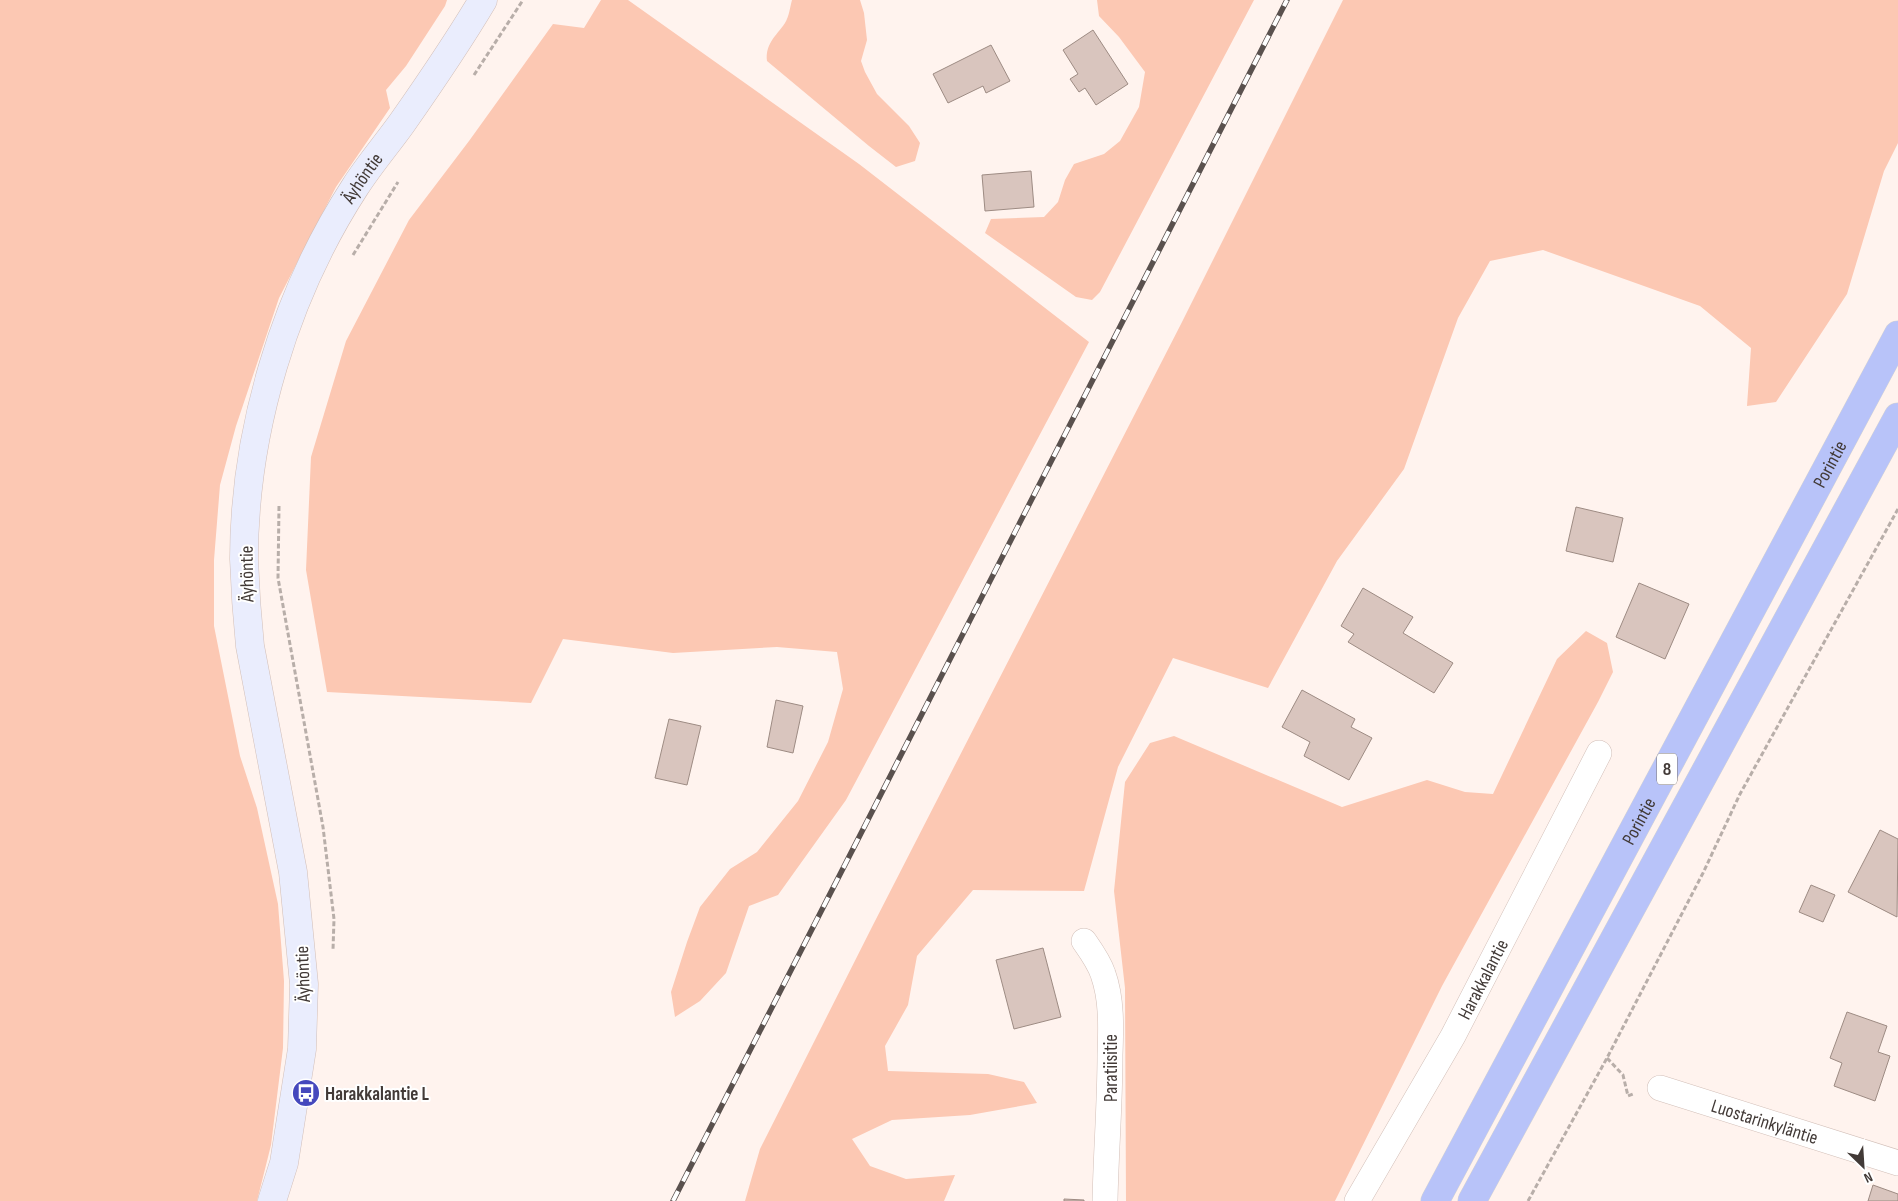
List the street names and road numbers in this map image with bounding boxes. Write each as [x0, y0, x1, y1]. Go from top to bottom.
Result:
street label: Äyhöntie [337, 149, 388, 209]
street label: Porintie [1809, 437, 1852, 492]
street label: Äyhöntie [236, 546, 260, 603]
road number: 8 [1657, 754, 1677, 784]
street label: Porintie [1618, 794, 1662, 849]
street label: Harakkalantie [1453, 936, 1514, 1024]
street label: Äyhöntie [291, 945, 316, 1004]
street label: Paratiisitie [1100, 1034, 1123, 1102]
street label: Luostarinkyläntie [1708, 1095, 1821, 1150]

